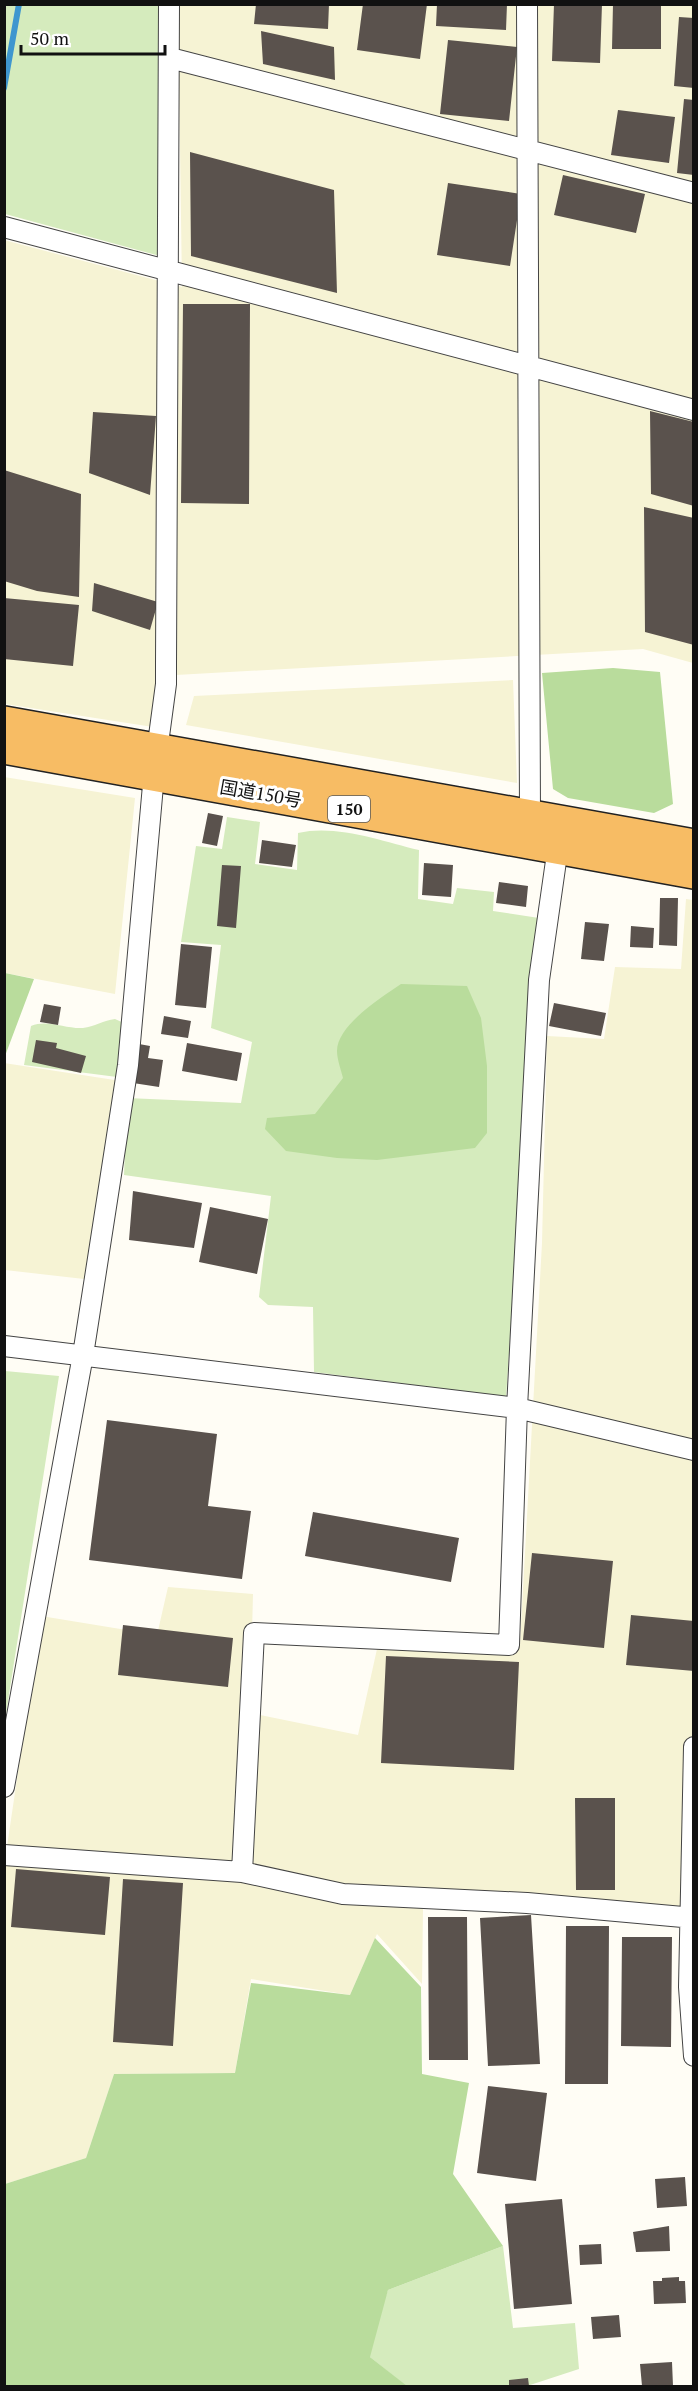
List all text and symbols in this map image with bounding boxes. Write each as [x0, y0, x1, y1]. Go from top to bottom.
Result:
scale bar [21, 18, 165, 56]
text: 50 m [30, 26, 70, 50]
street label: 国道150号 [218, 774, 304, 812]
road number: 150 [328, 796, 370, 822]

